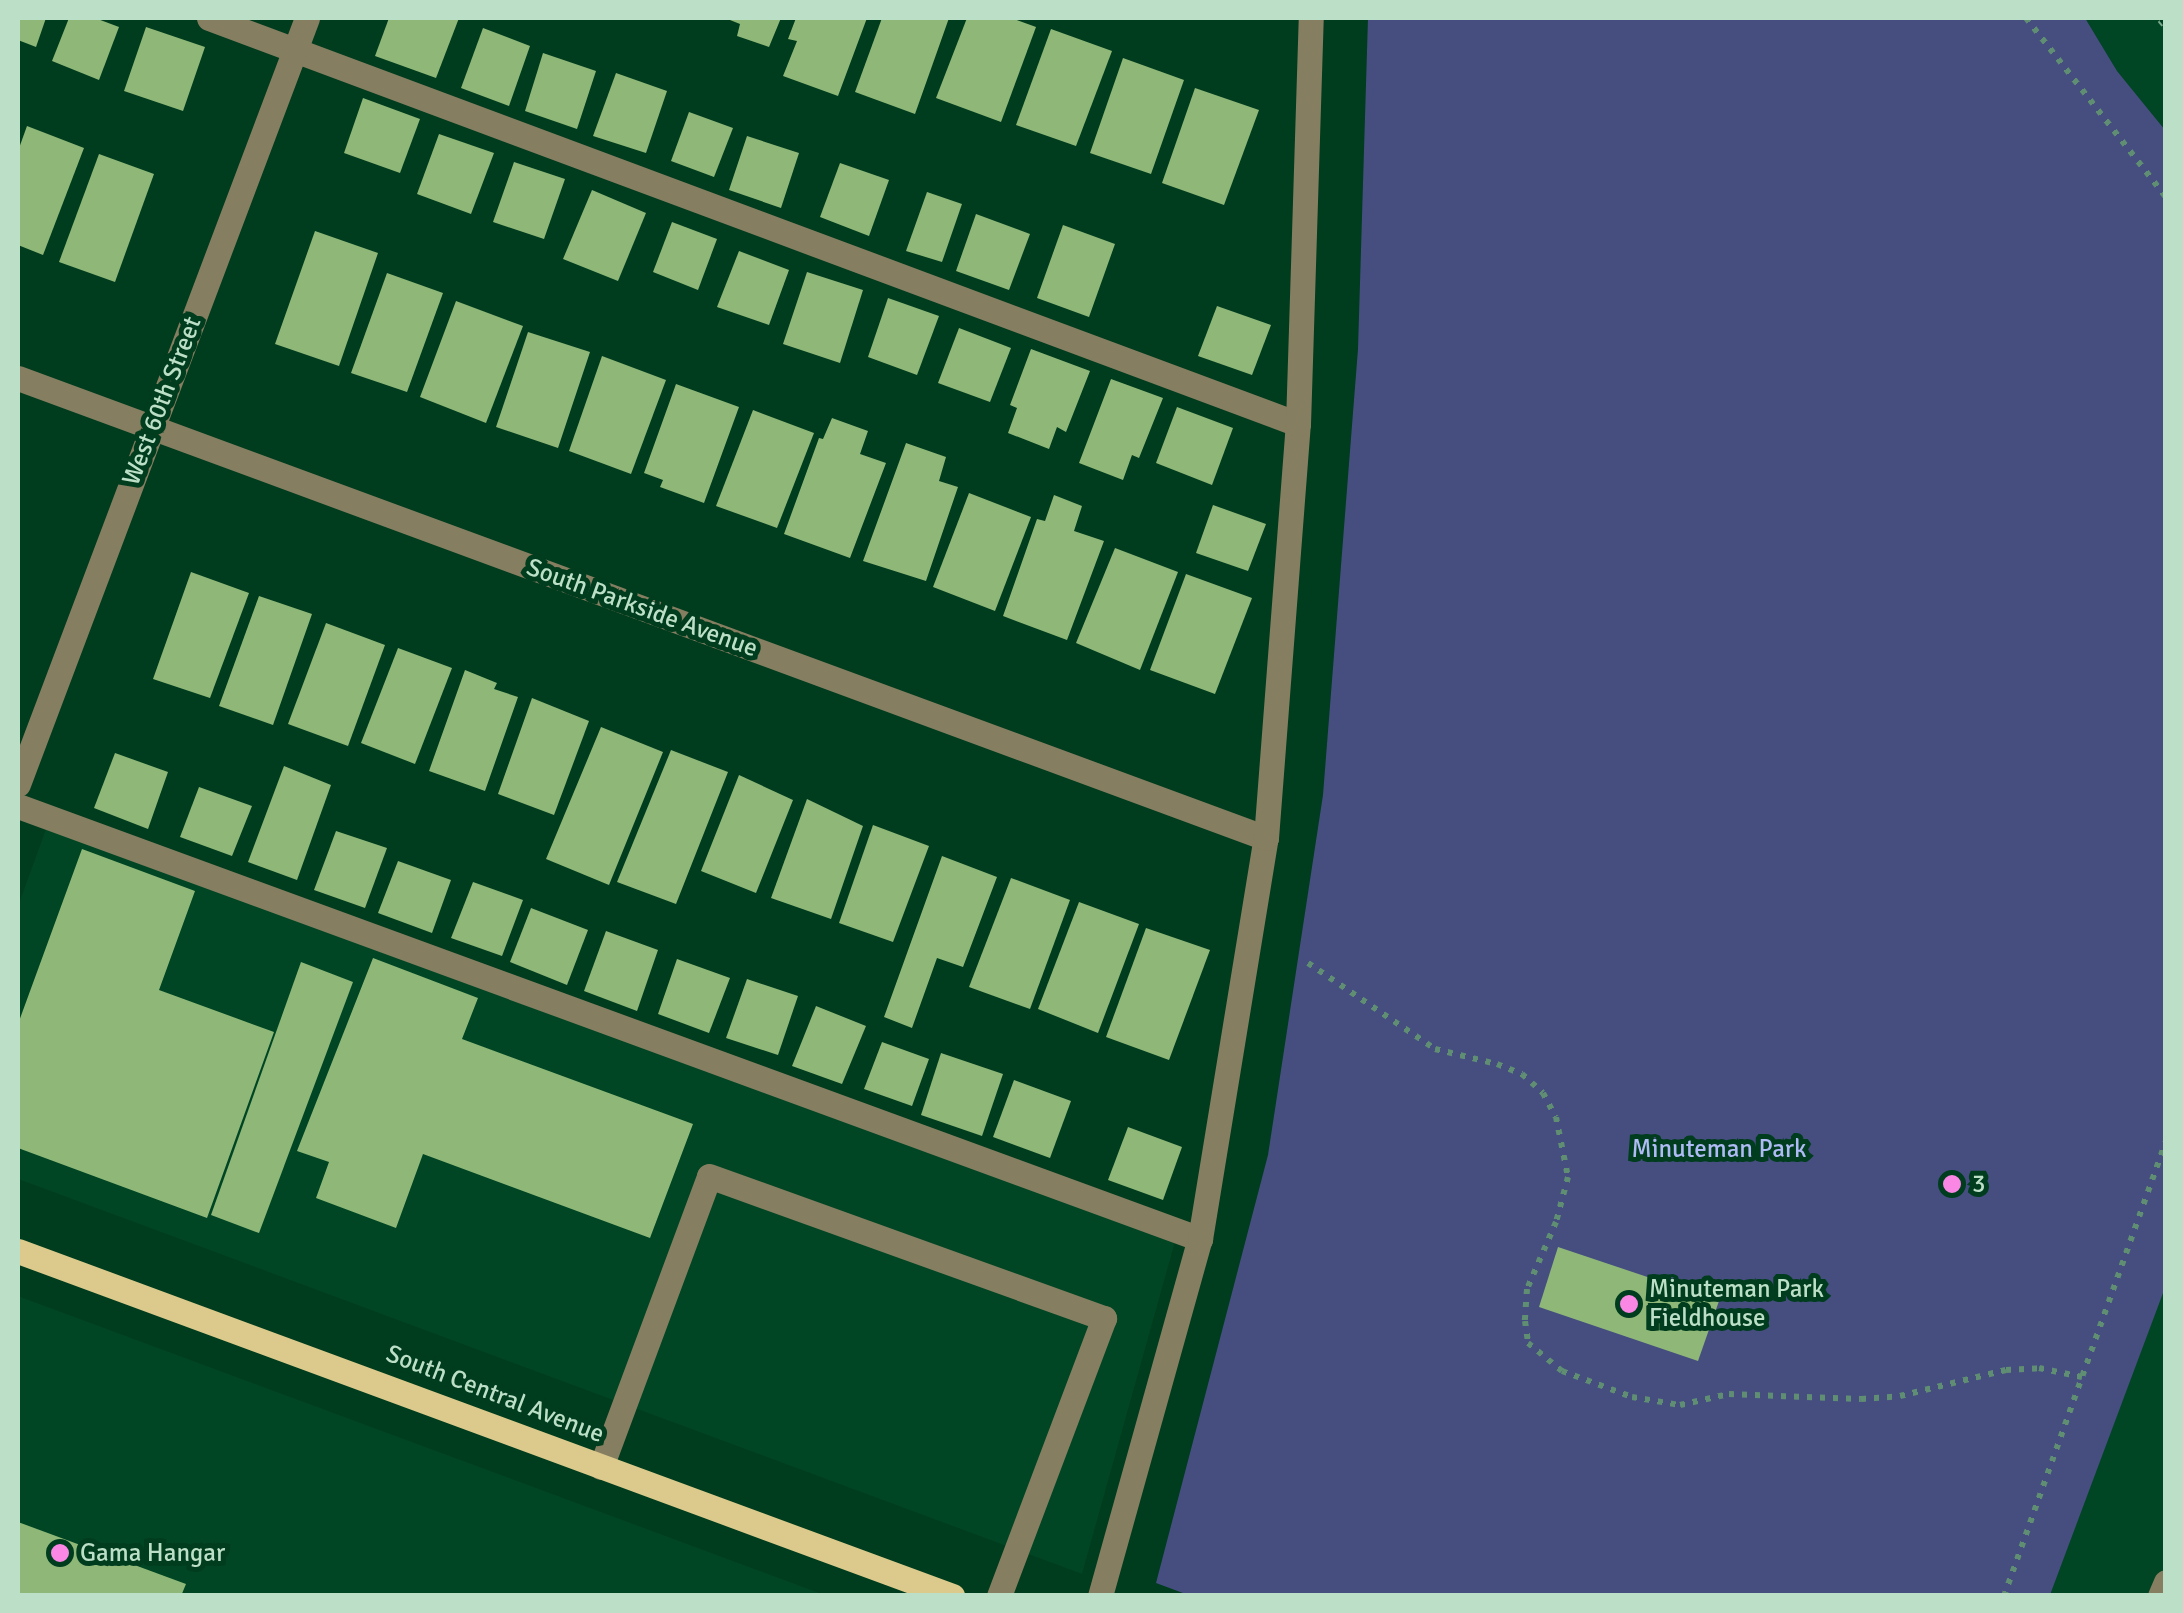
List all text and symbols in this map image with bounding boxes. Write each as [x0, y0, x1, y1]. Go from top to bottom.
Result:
street label: West 60th Street [116, 313, 208, 489]
street label: South Parkside Avenue [522, 552, 762, 664]
park label: Minuteman Park [1631, 1134, 1807, 1164]
place label: 3 [1972, 1169, 1985, 1199]
marker: 3 [1941, 1173, 1963, 1195]
place label: Minuteman Park Fieldhouse [1649, 1275, 1824, 1334]
marker: Minuteman Park Fieldhouse [1618, 1293, 1640, 1315]
street label: South Central Avenue [382, 1339, 608, 1449]
place label: Gama Hangar [80, 1538, 225, 1568]
marker: Gama Hangar [49, 1542, 71, 1564]

